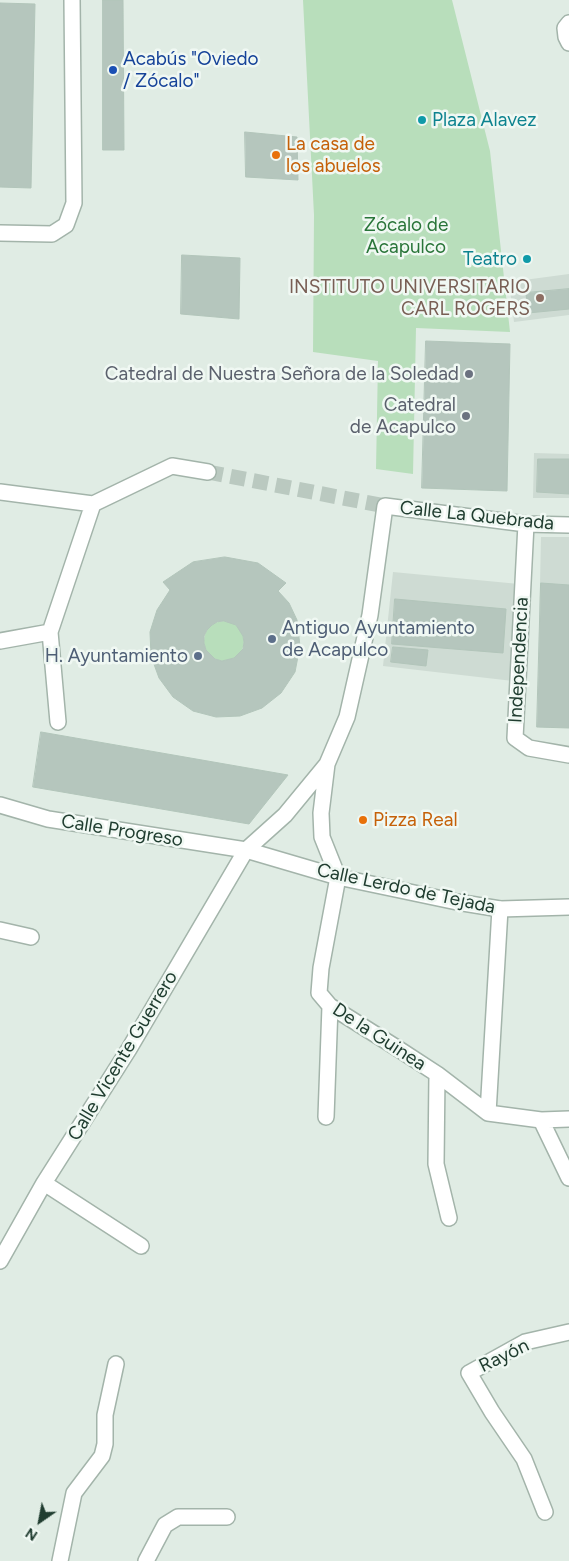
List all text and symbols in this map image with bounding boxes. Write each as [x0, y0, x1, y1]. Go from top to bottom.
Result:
place label: Acabús "Oviedo / Zócalo" [123, 48, 259, 92]
marker: Acabús "Oviedo / Zócalo" [107, 64, 119, 76]
place label: Plaza Alavez [432, 109, 537, 131]
marker: Plaza Alavez [416, 114, 428, 126]
place label: La casa de los abuelos [286, 133, 381, 177]
marker: La casa de los abuelos [270, 149, 282, 161]
park label: Zócalo de Acapulco [364, 214, 448, 258]
place label: Teatro [463, 248, 517, 270]
marker: Teatro [521, 253, 533, 265]
place label: INSTITUTO UNIVERSITARIO CARL ROGERS [289, 276, 530, 320]
marker: INSTITUTO UNIVERSITARIO CARL ROGERS [534, 292, 546, 304]
place label: Catedral de Nuestra Señora de la Soledad [105, 363, 459, 385]
marker: Catedral de Nuestra Señora de la Soledad [463, 368, 475, 380]
place label: Catedral de Acapulco [350, 394, 456, 438]
marker: Catedral de Acapulco [460, 410, 472, 422]
street label: Calle La Quebrada [399, 497, 555, 535]
street label: Independencia [504, 597, 534, 723]
place label: Antiguo Ayuntamiento de Acapulco [282, 617, 475, 661]
marker: Antiguo Ayuntamiento de Acapulco [266, 633, 278, 645]
place label: H. Ayuntamiento [45, 645, 188, 667]
marker: H. Ayuntamiento [192, 650, 204, 662]
place label: Pizza Real [373, 809, 458, 831]
street label: Calle Progreso [59, 810, 185, 852]
marker: Pizza Real [357, 814, 369, 826]
street label: Calle Lerdo de Tejada [315, 859, 497, 919]
street label: Calle Vicente Guerrero [63, 967, 183, 1145]
street label: De la Guinea [328, 998, 430, 1076]
street label: Rayón [475, 1334, 533, 1378]
north arrow [15, 1496, 65, 1546]
text: N [22, 1524, 41, 1544]

